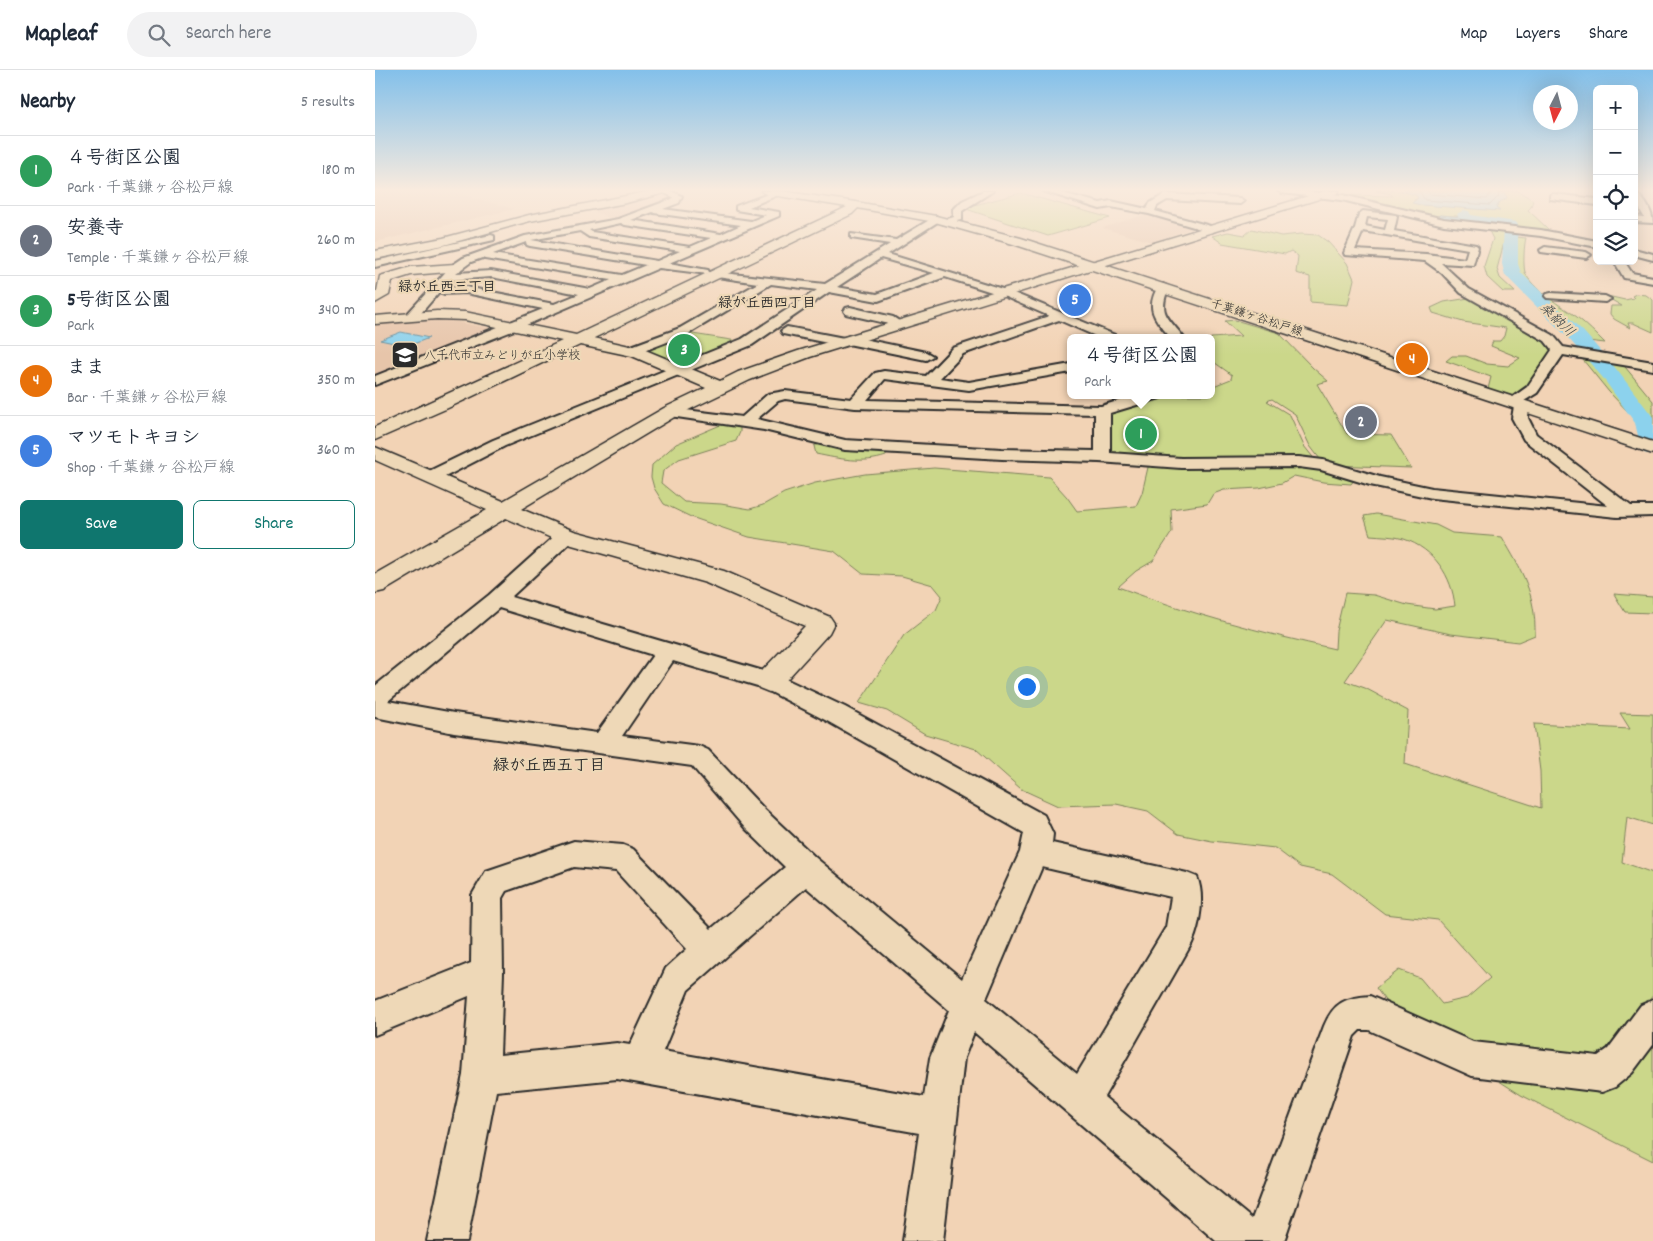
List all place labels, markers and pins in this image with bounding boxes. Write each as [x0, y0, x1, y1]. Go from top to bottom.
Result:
pin: 5 [1059, 281, 1091, 319]
pin: 3 [668, 331, 700, 369]
school or university icon: 八千代市立みどりが丘小学校 [390, 340, 420, 370]
pin: 4 [1396, 340, 1428, 378]
place label: 八千代市立みどりが丘小学校 [424, 348, 580, 365]
pin: 2 [1345, 403, 1377, 441]
pin: 1 [1125, 415, 1157, 453]

